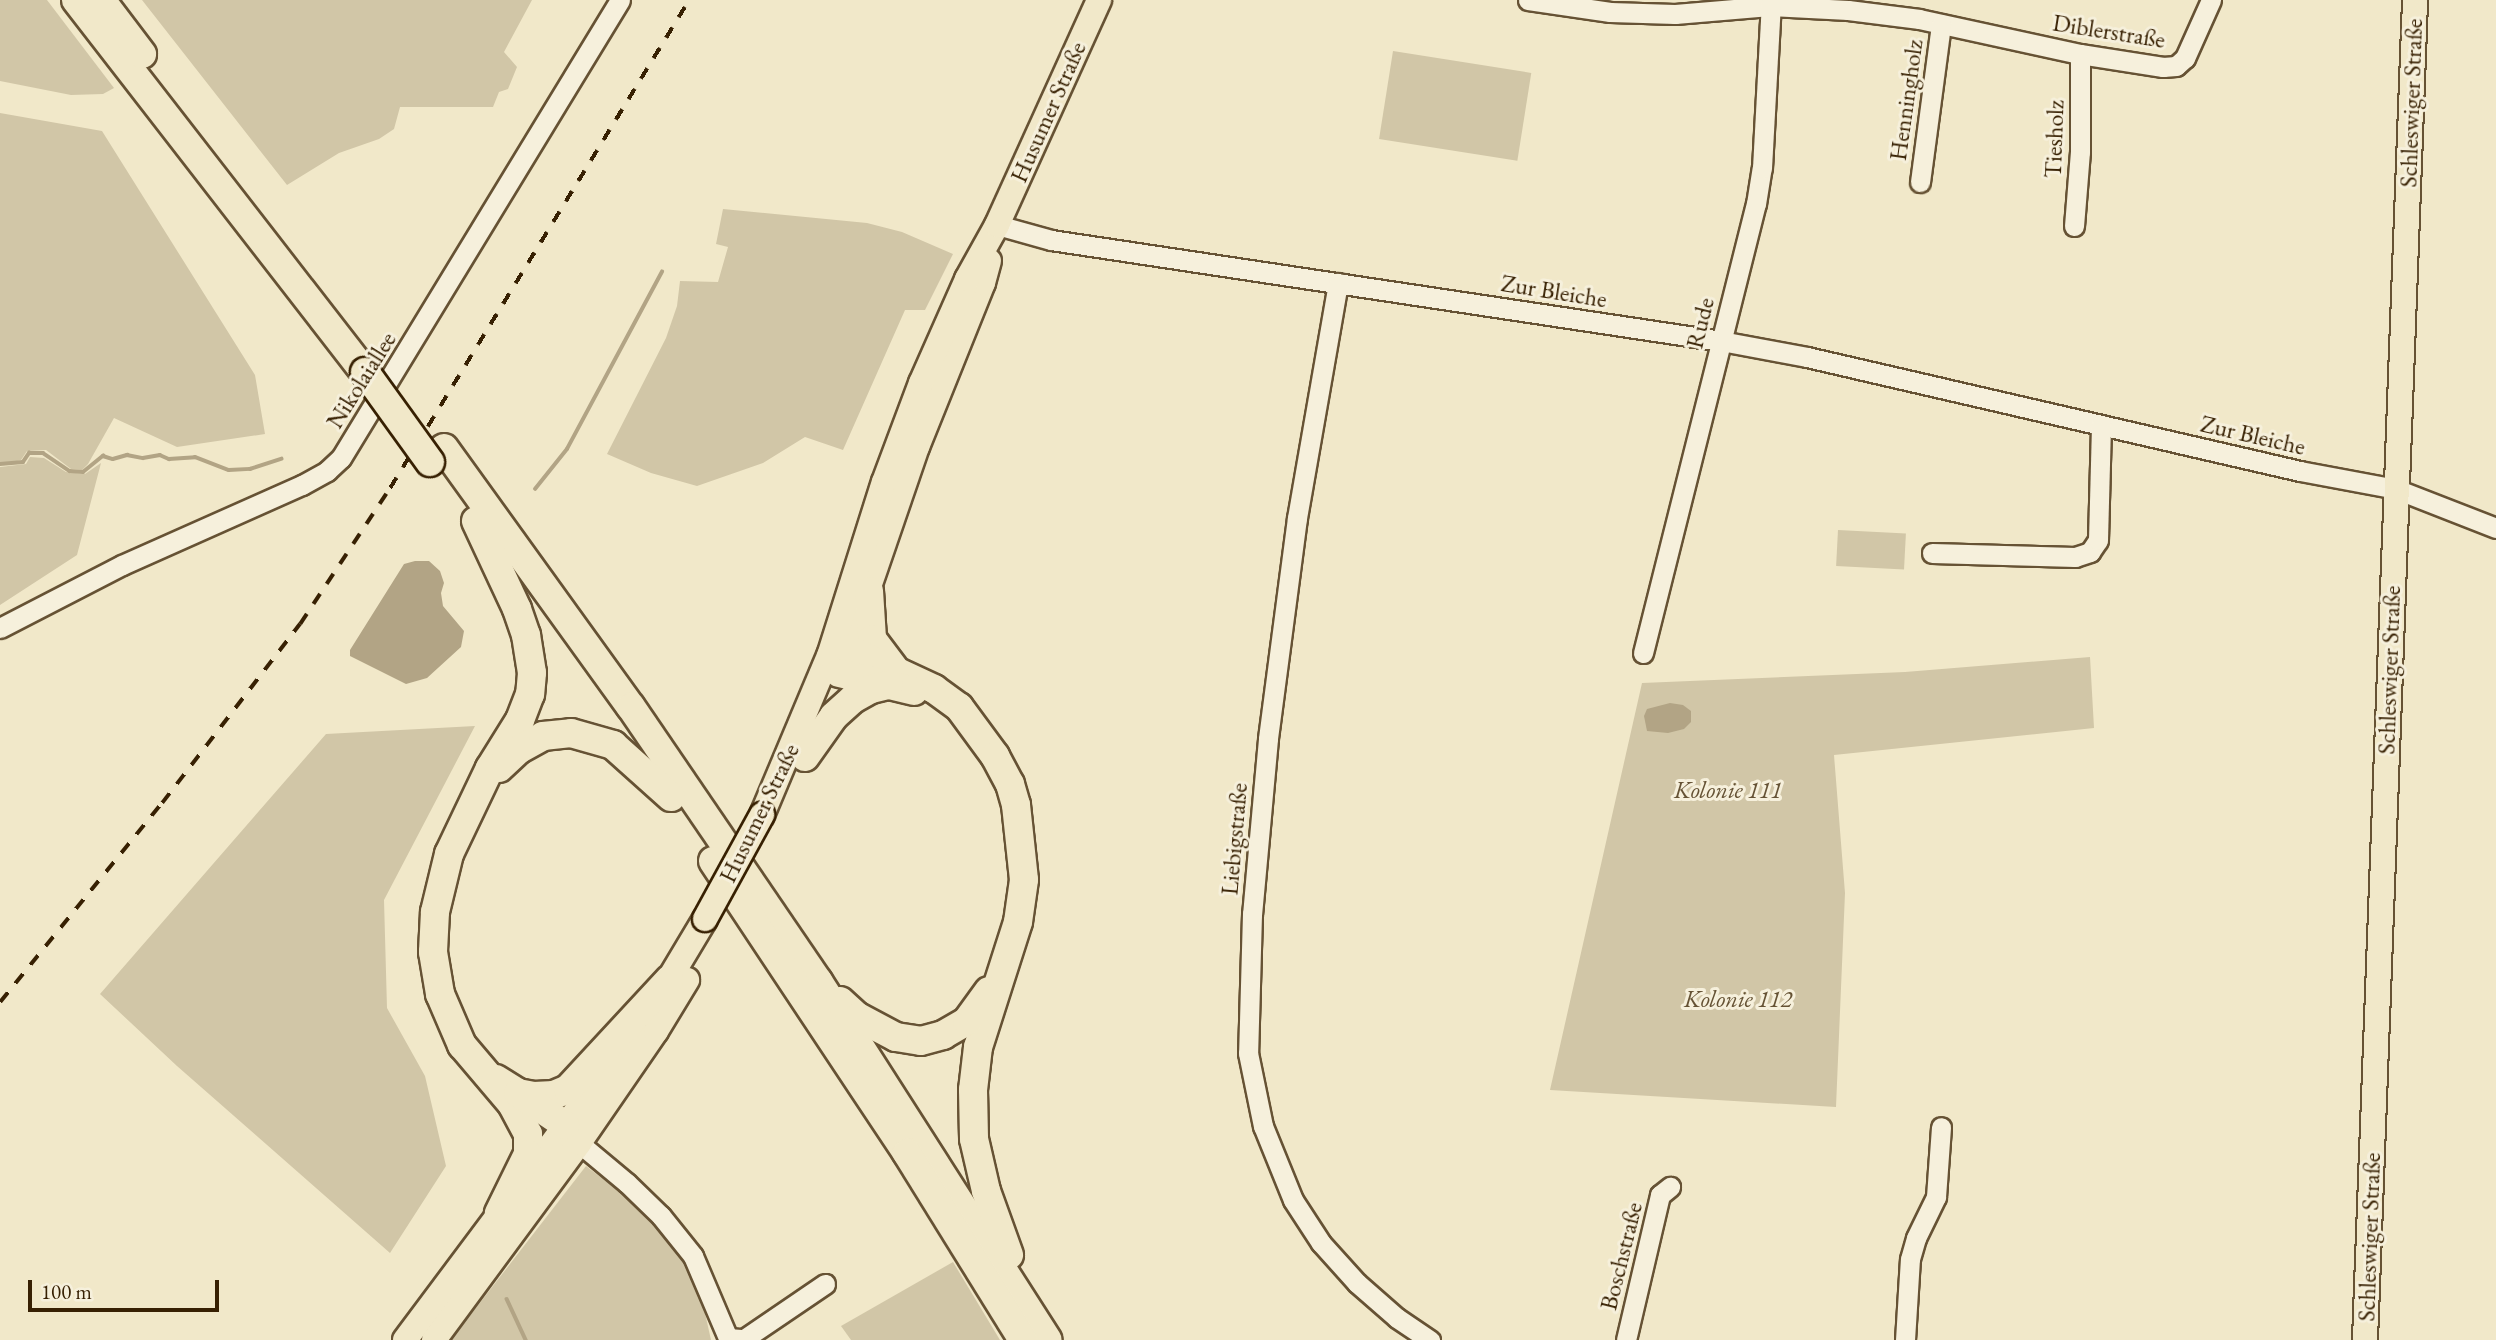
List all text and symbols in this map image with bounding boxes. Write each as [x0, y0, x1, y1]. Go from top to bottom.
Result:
street label: Diblerstraße [2051, 8, 2167, 54]
street label: Schleswiger Straße [2394, 18, 2428, 188]
street label: Husumer Straße [1004, 37, 1092, 187]
street label: Henningholz [1883, 38, 1929, 162]
street label: Tiesholz [2038, 100, 2070, 178]
street label: Zur Bleiche [1499, 268, 1609, 314]
street label: Rude [1680, 295, 1720, 351]
street label: Nikolaiallee [320, 326, 402, 434]
street label: Zur Bleiche [2198, 409, 2308, 461]
street label: Schleswiger Straße [2372, 585, 2406, 755]
street label: Husumer Straße [713, 739, 805, 887]
park label: Kolonie 111 [1674, 776, 1782, 804]
street label: Liebigstraße [1215, 782, 1253, 896]
park label: Kolonie 112 [1684, 985, 1792, 1013]
street label: Schleswiger Straße [2352, 1152, 2386, 1322]
street label: Boschstraße [1594, 1199, 1648, 1313]
scale bar [32, 1266, 222, 1310]
text: 100 m [41, 1278, 92, 1305]

